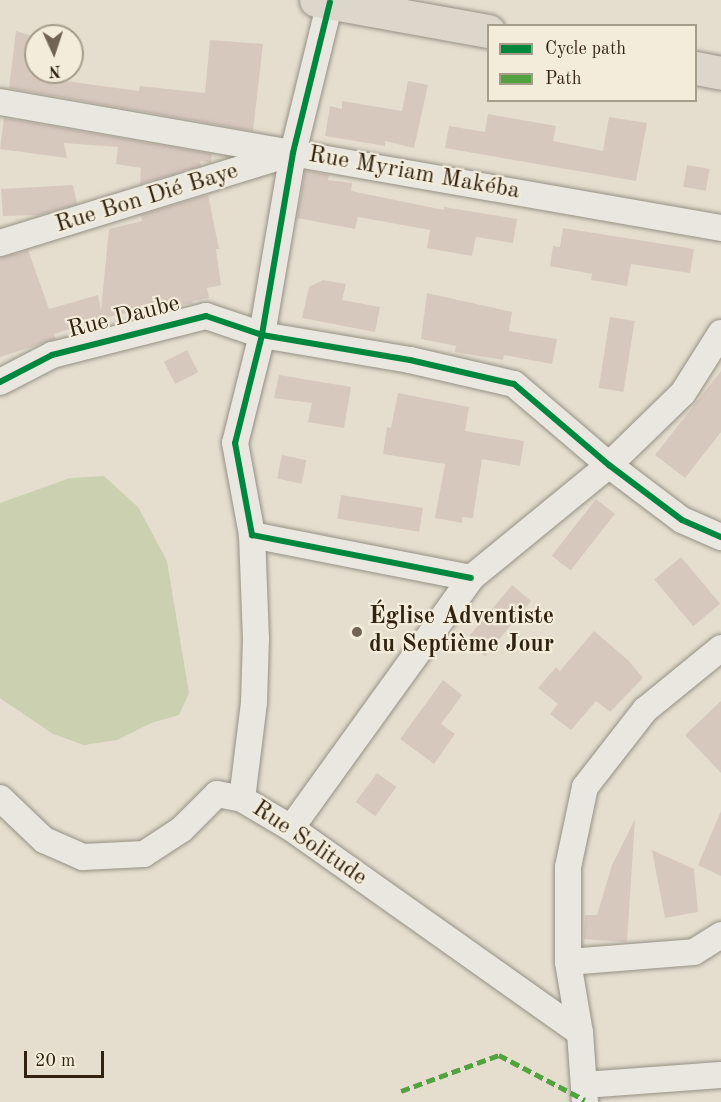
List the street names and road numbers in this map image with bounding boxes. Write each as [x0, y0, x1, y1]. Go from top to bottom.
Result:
street label: Rue Myriam Makéba [306, 141, 522, 207]
street label: Rue Bon Dié Baye [52, 158, 242, 240]
street label: Rue Daube [65, 290, 183, 346]
street label: Rue Solitude [246, 795, 372, 893]

